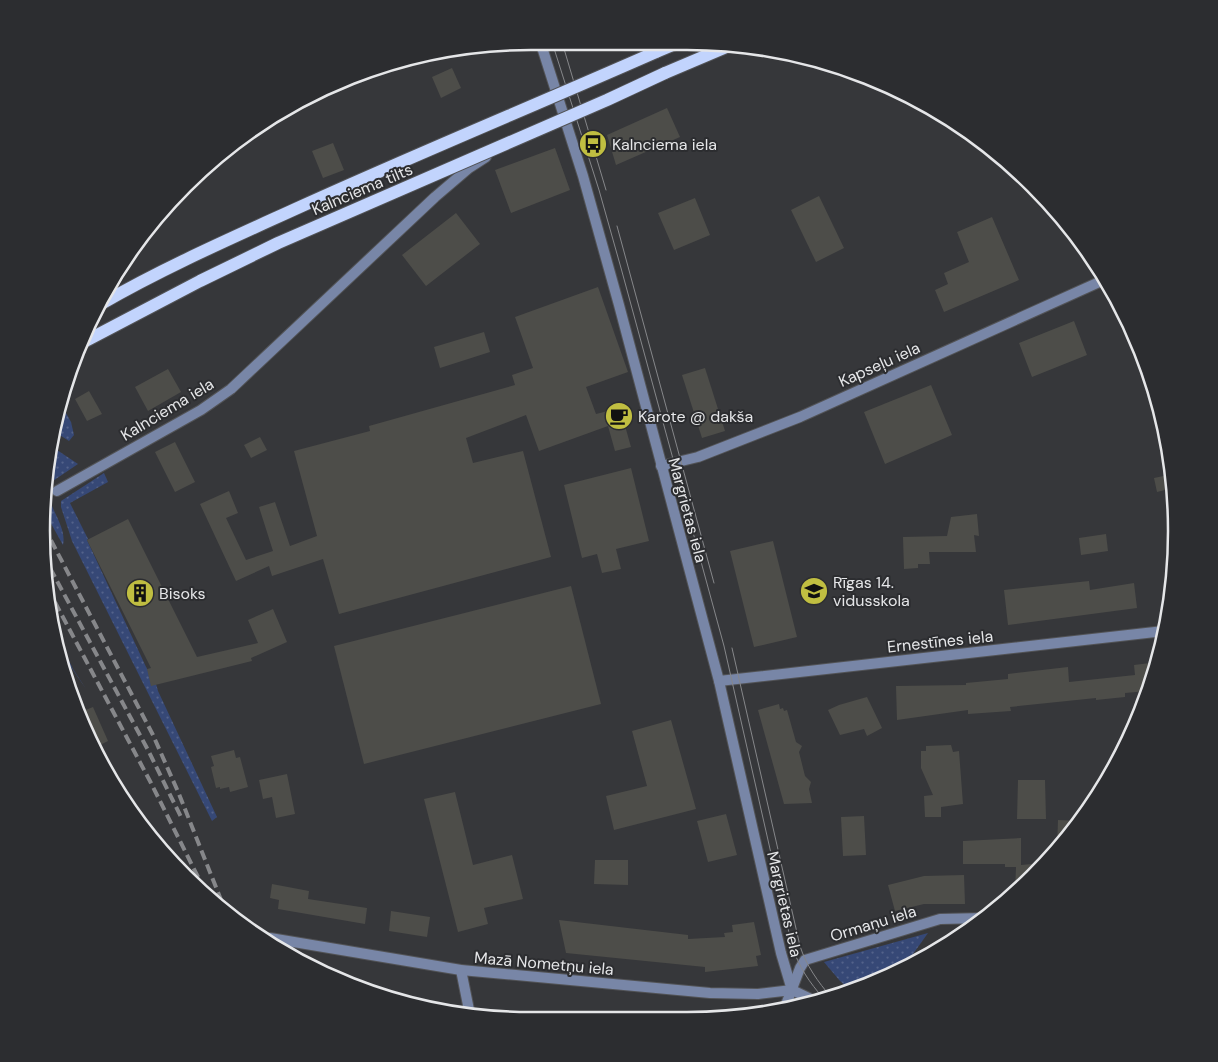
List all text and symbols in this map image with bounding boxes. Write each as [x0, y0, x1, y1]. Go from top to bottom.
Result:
bus stop icon: Kalnciema iela [578, 129, 608, 159]
place label: Kalnciema iela [612, 134, 717, 155]
street label: Kalnciema tilts [309, 159, 416, 220]
street label: Kapseļu iela [835, 337, 923, 392]
street label: Kalnciema iela [117, 373, 218, 445]
cafe icon: Karote @ dakša [604, 401, 634, 431]
place label: Karote @ dakša [638, 406, 753, 427]
street label: Margrietas iela [663, 455, 712, 565]
place label: Rīgas 14. vidusskola [833, 572, 910, 611]
school or university icon: Rīgas 14. vidusskola [799, 576, 829, 606]
building icon: Bisoks [125, 578, 155, 608]
place label: Bisoks [159, 583, 206, 604]
street label: Ernestīnes iela [886, 625, 994, 658]
street label: Margrietas iela [762, 849, 807, 959]
street label: Ormaņu iela [827, 900, 919, 947]
street label: Mazā Nometņu iela [473, 947, 615, 980]

